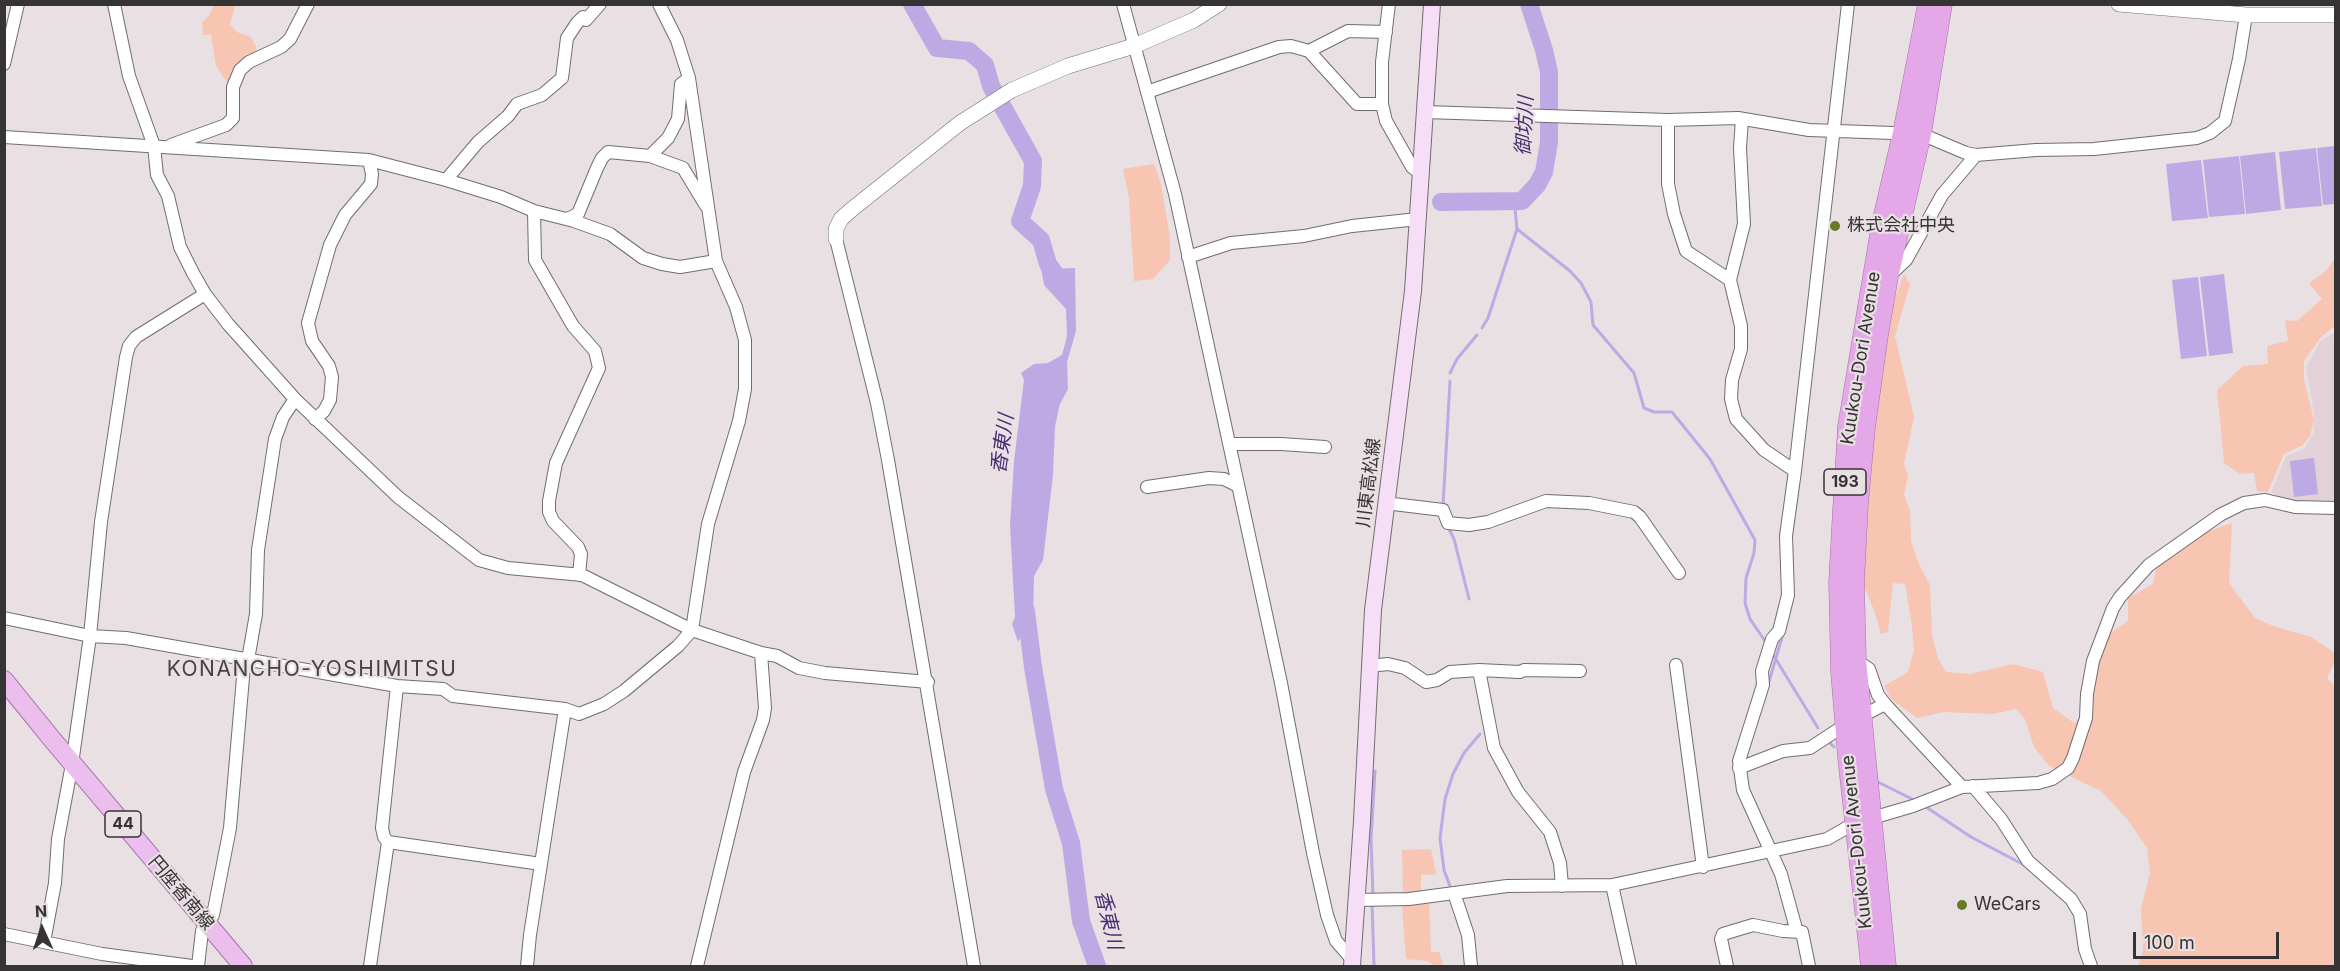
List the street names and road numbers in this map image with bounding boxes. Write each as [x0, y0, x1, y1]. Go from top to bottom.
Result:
street label: Kuukou-Dori Avenue [1837, 270, 1885, 446]
street label: 川東高松線 [1353, 437, 1385, 529]
road number: 193 [1824, 469, 1866, 495]
street label: Kuukou-Dori Avenue [1837, 754, 1877, 930]
road number: 44 [105, 811, 141, 837]
street label: 円座香南線 [144, 852, 218, 934]

